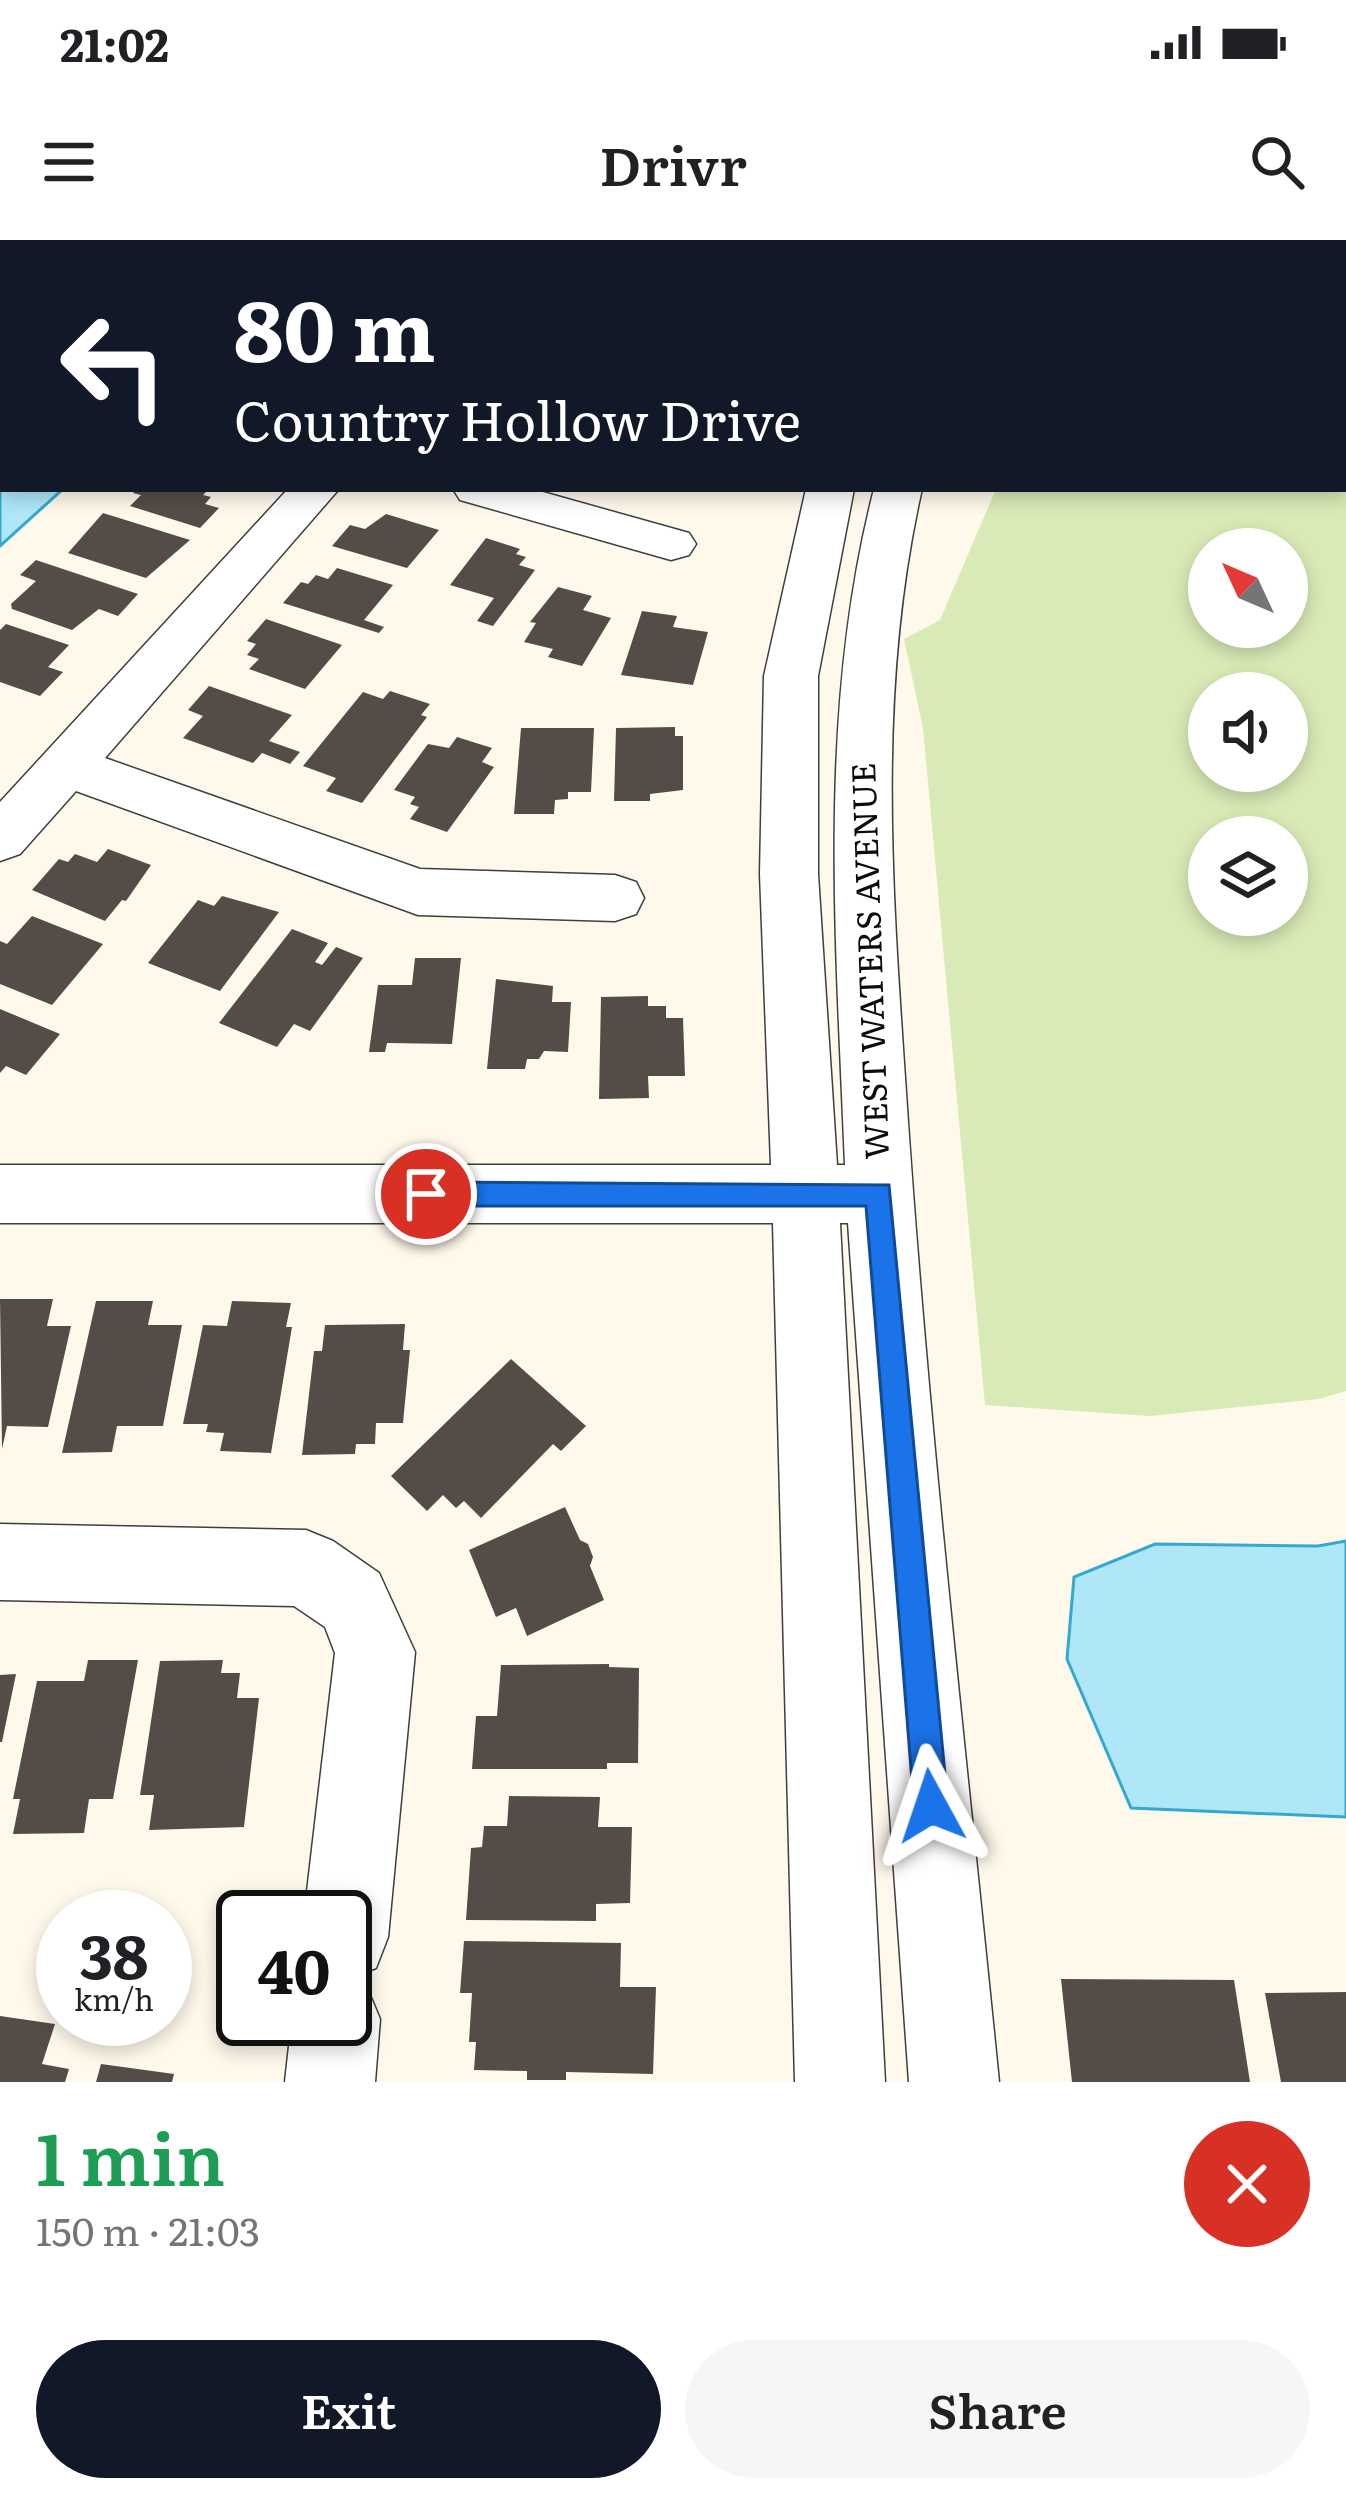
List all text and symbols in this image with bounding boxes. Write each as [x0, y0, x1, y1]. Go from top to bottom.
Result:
text: 21:02 [60, 9, 169, 76]
text: Drivr [599, 122, 747, 203]
icon: menu [36, 129, 102, 195]
icon: search [1244, 129, 1310, 195]
text: 80 m [234, 263, 436, 388]
icon: left [36, 288, 192, 444]
text: Country Hollow Drive [234, 377, 801, 458]
north arrow [1188, 528, 1308, 648]
map controls [1188, 528, 1308, 936]
button: sound [1188, 672, 1308, 792]
street label: WEST WATERS AVENUE [836, 762, 899, 1160]
button: layers [1188, 816, 1308, 936]
pin [375, 1143, 477, 1245]
icon: arrive [393, 1161, 459, 1227]
position arrow [868, 1743, 994, 1869]
speed limit sign: 40 [216, 1890, 372, 2046]
text: 38 [80, 1908, 148, 1997]
text: km/h [74, 1976, 154, 2020]
text: 1 min [36, 2101, 225, 2208]
button: close [1184, 2121, 1310, 2247]
text: 150 m · 21:03 [36, 2200, 260, 2258]
button: Exit [36, 2340, 661, 2478]
button: Share [685, 2340, 1310, 2478]

